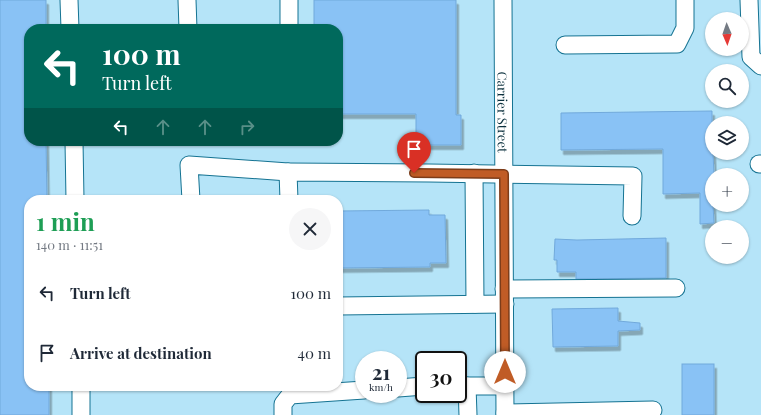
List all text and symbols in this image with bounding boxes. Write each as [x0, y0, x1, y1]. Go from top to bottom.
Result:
north arrow [705, 12, 749, 56]
map controls [705, 12, 749, 264]
text: 100 m [102, 35, 181, 72]
icon: left [36, 40, 88, 92]
button: search [705, 64, 749, 108]
text: Turn left [102, 71, 172, 95]
street label: Carrier Street [495, 71, 512, 153]
icon: left [110, 116, 132, 138]
icon: ahead [152, 116, 174, 138]
icon: ahead [194, 116, 216, 138]
icon: right [236, 116, 258, 138]
button: layers [705, 116, 749, 160]
pin [397, 132, 431, 173]
icon: arrive [403, 138, 425, 160]
button: + [705, 168, 749, 212]
text: 1 min [36, 205, 95, 237]
button: close [289, 208, 331, 250]
button: − [705, 220, 749, 264]
text: 140 m · 11:51 [36, 236, 103, 253]
icon: left [36, 282, 58, 304]
text: Turn left [70, 283, 131, 303]
text: 100 m [290, 283, 331, 303]
icon: arrive [36, 342, 58, 364]
text: Arrive at destination [70, 343, 212, 363]
text: 40 m [298, 343, 331, 363]
speed limit sign: 30 [415, 351, 467, 403]
position arrow [484, 351, 526, 393]
text: 21 [372, 358, 390, 385]
text: km/h [369, 380, 393, 394]

